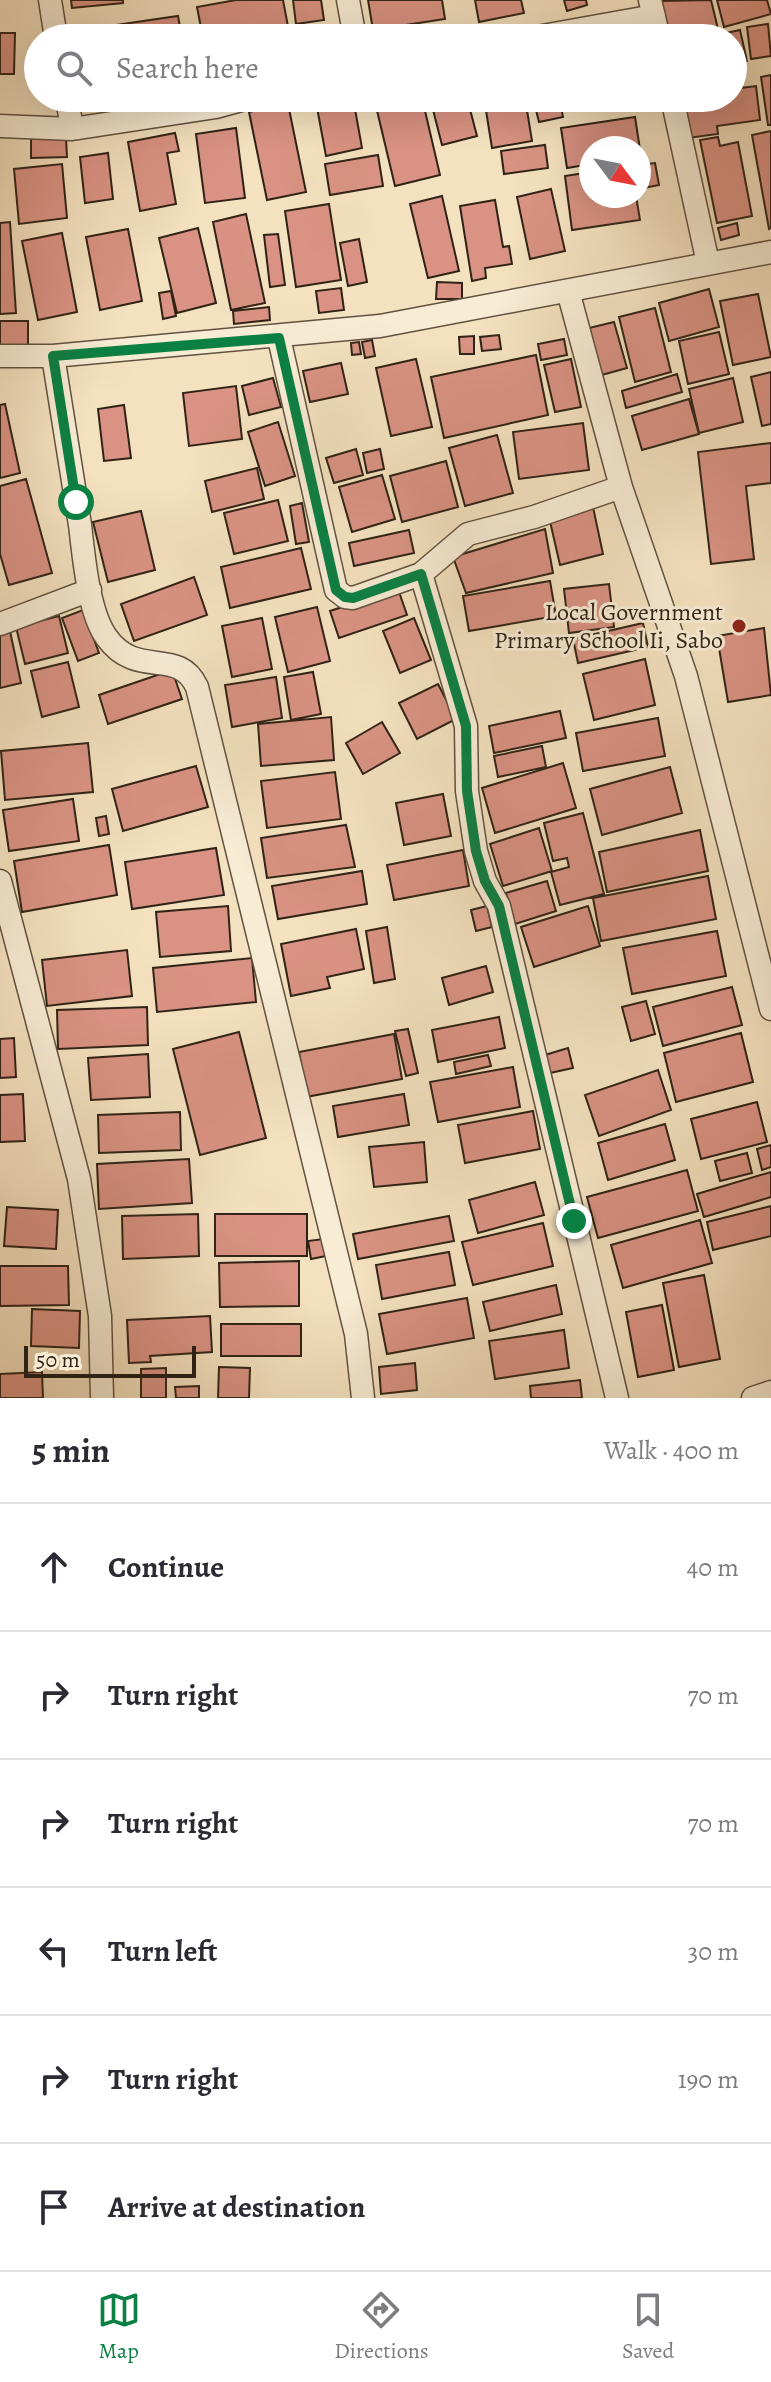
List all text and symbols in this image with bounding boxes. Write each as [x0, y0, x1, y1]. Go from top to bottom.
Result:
search box [24, 24, 747, 112]
icon: search [52, 46, 96, 90]
text: Search here [116, 48, 259, 88]
north arrow [579, 136, 651, 208]
route start [58, 484, 94, 520]
place label: Local Government Primary School Ii, Sabo [494, 596, 723, 656]
marker: Local Government Primary School Ii, Sabo [730, 617, 748, 635]
route end [556, 1203, 592, 1239]
scale bar [24, 1342, 196, 1378]
text: 50 m [36, 1345, 80, 1375]
text: 5 min [32, 1427, 110, 1474]
text: Walk · 400 m [604, 1433, 739, 1468]
icon: ahead [32, 1545, 76, 1589]
text: Continue [108, 1547, 224, 1587]
text: 40 m [687, 1550, 739, 1585]
icon: right [32, 1673, 76, 1717]
text: Turn right [108, 1675, 238, 1715]
text: 70 m [687, 1678, 739, 1713]
icon: right [32, 1801, 76, 1845]
text: Turn right [108, 1803, 238, 1843]
text: 70 m [687, 1806, 739, 1841]
icon: left [32, 1929, 76, 1973]
text: Turn left [108, 1931, 217, 1971]
text: 30 m [688, 1934, 739, 1969]
icon: right [32, 2057, 76, 2101]
text: Turn right [108, 2059, 238, 2099]
text: 190 m [678, 2062, 739, 2097]
icon: arrive [32, 2185, 76, 2229]
text: Arrive at destination [108, 2187, 365, 2227]
tab: Map [97, 2288, 141, 2366]
tab: Directions [334, 2288, 429, 2366]
tab: Saved [622, 2288, 674, 2366]

